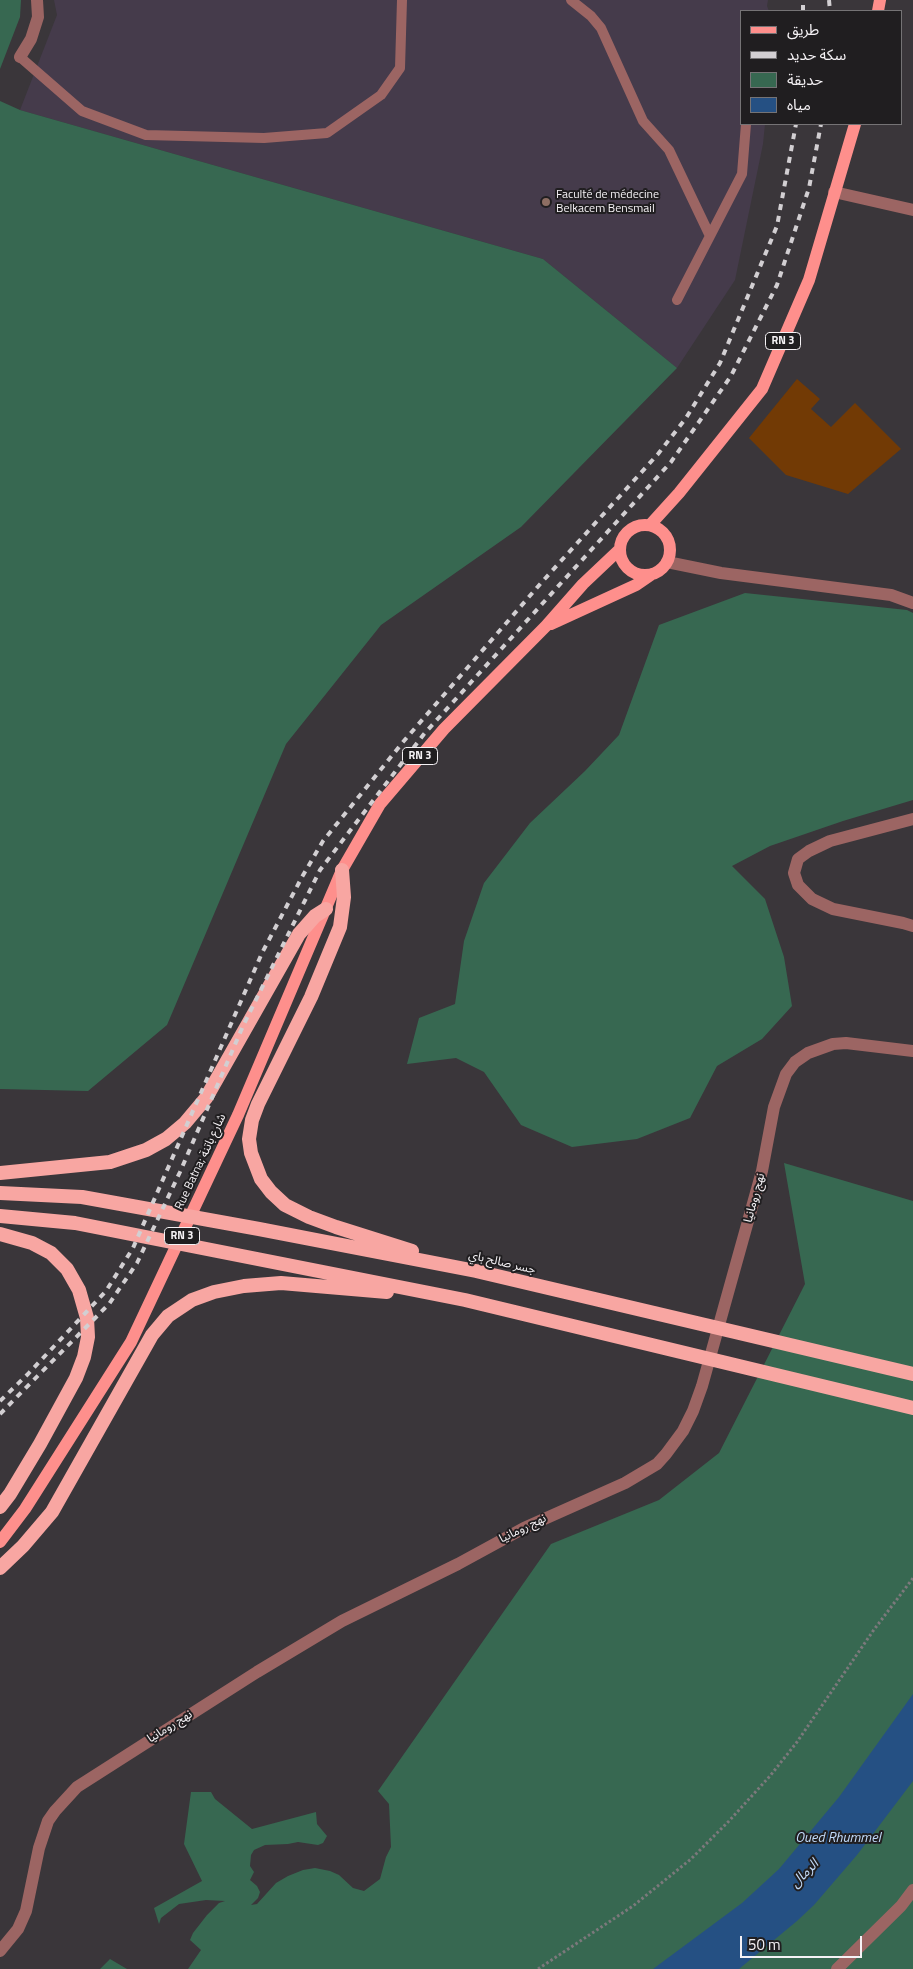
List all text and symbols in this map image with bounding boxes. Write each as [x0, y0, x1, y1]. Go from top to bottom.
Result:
legend [740, 10, 903, 125]
text: طريق [787, 18, 819, 41]
text: سكة حديد [787, 43, 846, 66]
text: حديقة [787, 68, 823, 91]
text: مياه [787, 93, 811, 116]
place label: Faculté de médecine Belkacem Bensmail [556, 188, 659, 216]
marker: Faculté de médecine Belkacem Bensmail [540, 196, 552, 208]
road number: RN 3 [766, 332, 800, 350]
road number: RN 3 [402, 748, 438, 764]
street label: Rue Batna; شارع باتنة [172, 1112, 230, 1212]
street label: نهج رومانيا [742, 1172, 768, 1224]
road number: RN 3 [164, 1228, 200, 1244]
street label: جسر صالح باي [467, 1248, 537, 1278]
street label: نهج رومانيا [497, 1511, 549, 1547]
street label: نهج رومانيا [145, 1708, 195, 1746]
water label: Oued Rhummel [795, 1831, 881, 1847]
water label: الرمال [787, 1856, 823, 1892]
scale bar [743, 1926, 866, 1958]
text: 50 m [748, 1933, 781, 1956]

